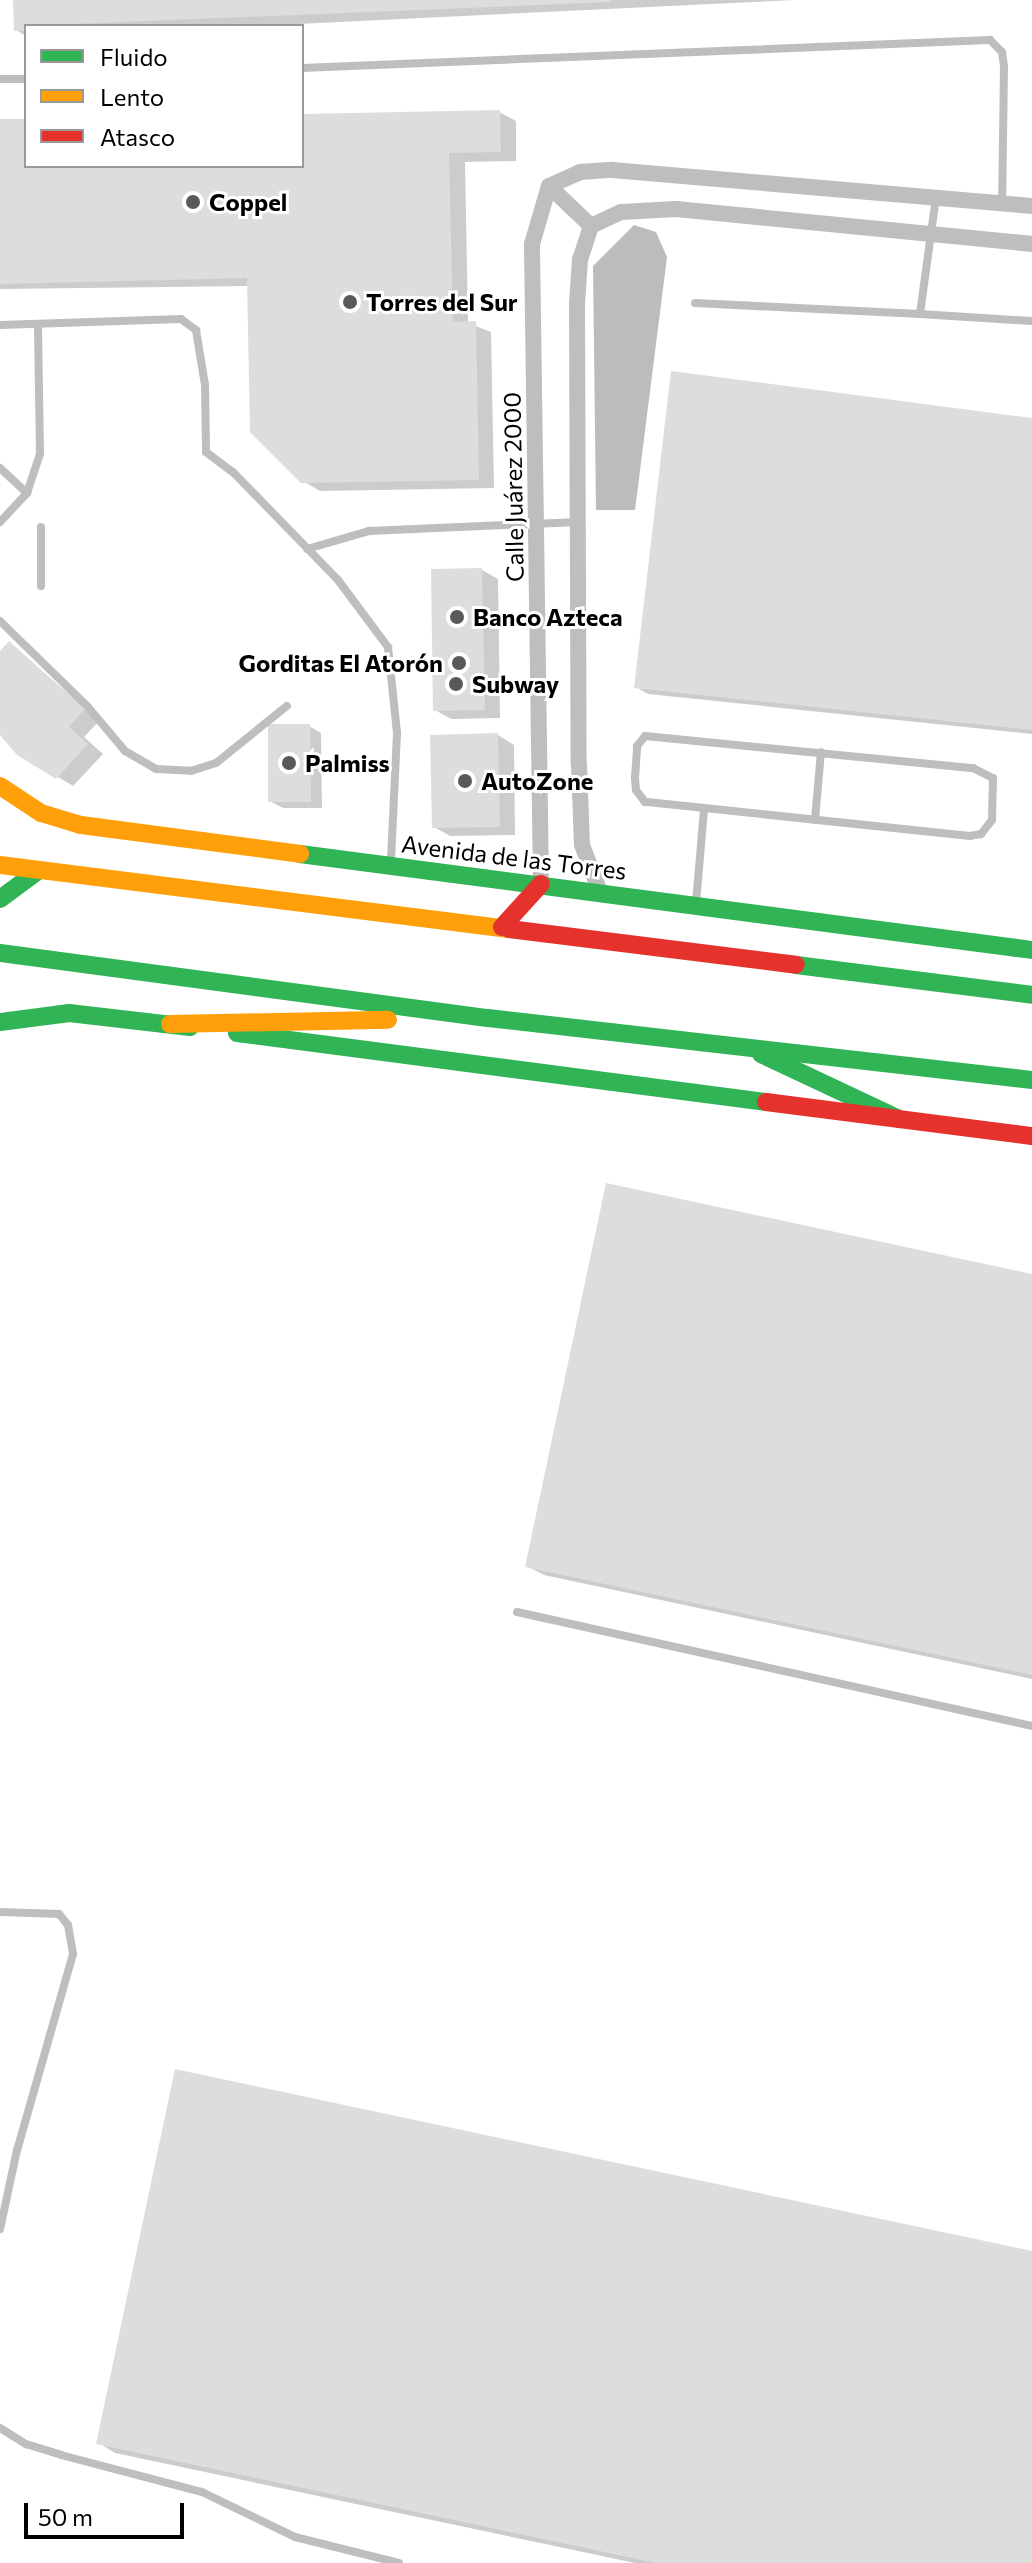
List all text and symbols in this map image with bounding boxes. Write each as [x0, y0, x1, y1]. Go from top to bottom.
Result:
legend [24, 24, 304, 168]
text: Fluido [100, 42, 168, 71]
text: Lento [100, 82, 164, 111]
text: Atasco [100, 122, 175, 151]
place label: Coppel [209, 188, 287, 216]
marker: Coppel [184, 193, 202, 211]
place label: Torres del Sur [366, 288, 518, 316]
marker: Torres del Sur [341, 293, 359, 311]
street label: Calle Juárez 2000 [497, 392, 529, 582]
place label: Banco Azteca [473, 603, 623, 631]
marker: Banco Azteca [448, 608, 466, 626]
place label: Gorditas El Atorón [238, 649, 443, 677]
marker: Gorditas El Atorón [450, 654, 468, 672]
place label: Subway [472, 670, 559, 698]
marker: Subway [447, 675, 465, 693]
place label: Palmiss [305, 749, 390, 777]
marker: Palmiss [280, 754, 298, 772]
place label: AutoZone [481, 767, 593, 795]
marker: AutoZone [456, 772, 474, 790]
street label: Avenida de las Torres [400, 829, 628, 885]
scale bar [28, 2487, 188, 2537]
text: 50 m [38, 2502, 93, 2531]

